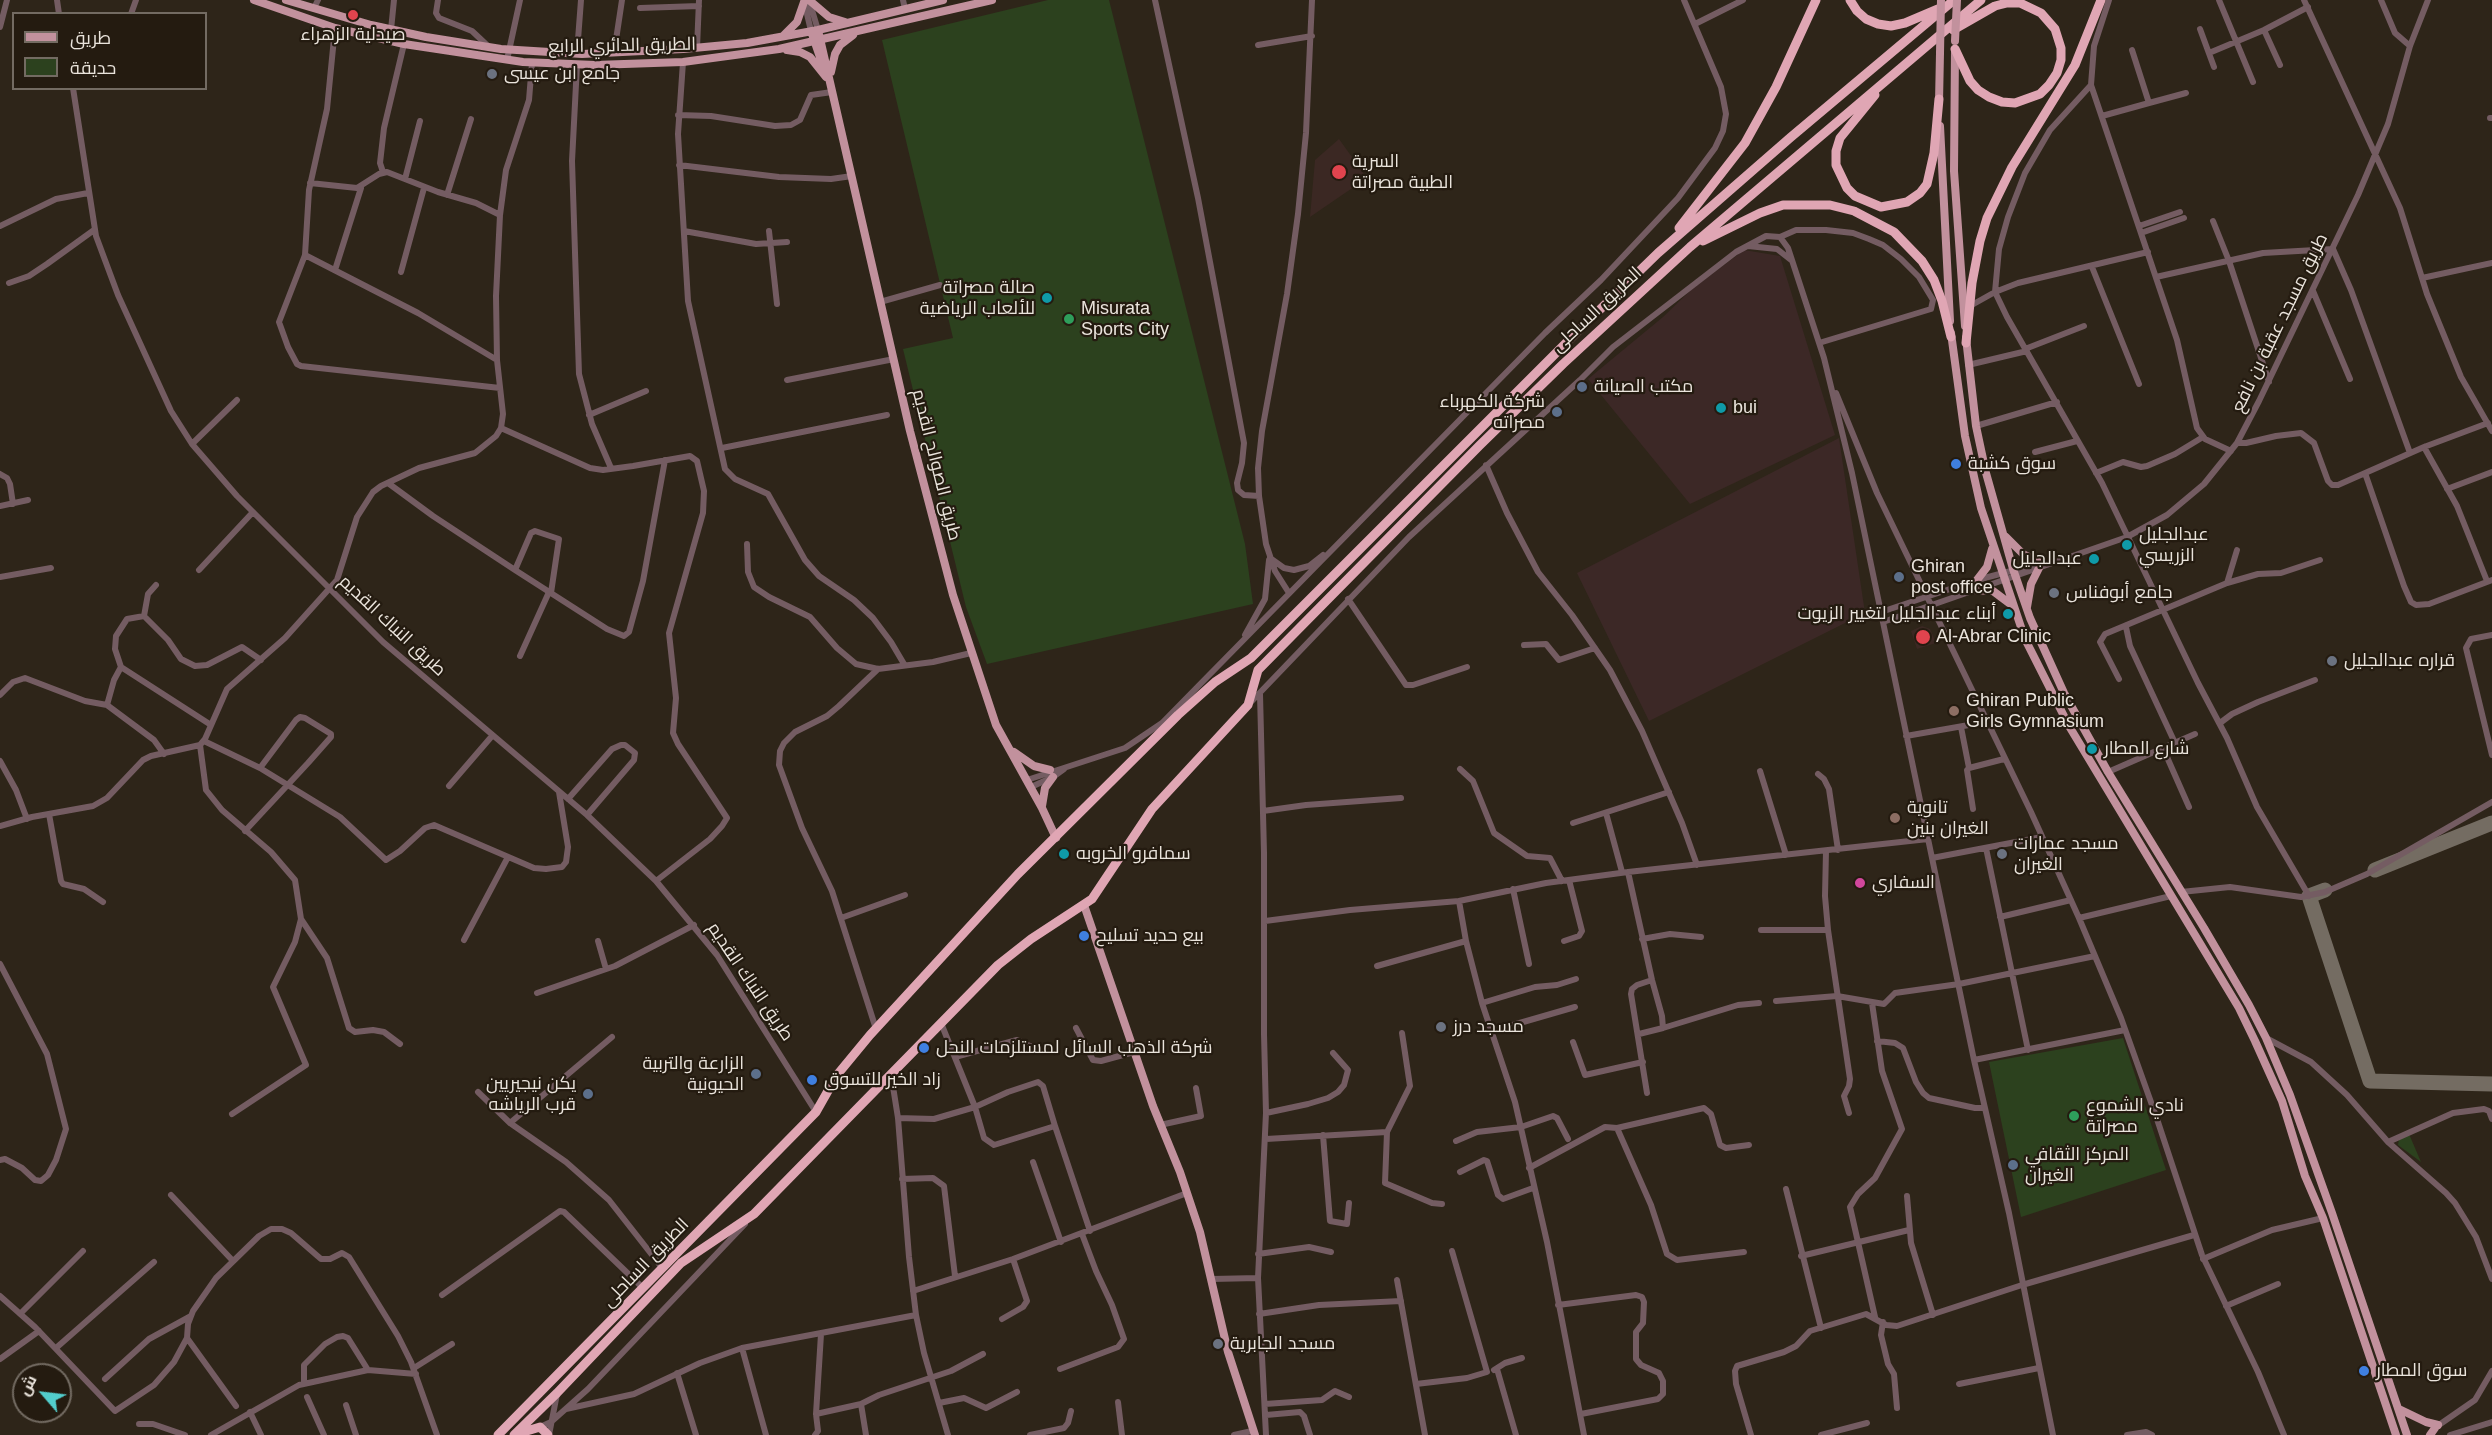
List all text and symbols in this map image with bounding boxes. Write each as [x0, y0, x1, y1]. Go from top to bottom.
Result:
marker: صيدلية الزهراء [346, 8, 360, 22]
legend [12, 12, 207, 90]
place label: صيدلية الزهراء [301, 24, 405, 46]
text: طريق [70, 28, 111, 48]
street label: الطريق الدائري الرابع [548, 34, 696, 58]
text: حديقة [70, 58, 116, 78]
place label: جامع ابن عيسى [504, 63, 620, 85]
marker: جامع ابن عيسى [485, 67, 499, 81]
place label: السرية الطبية مصراتة [1352, 151, 1453, 194]
marker: السرية الطبية مصراتة [1330, 163, 1348, 181]
street label: طريق مسجد عقبة بن نافع [2227, 230, 2333, 416]
street label: الطريق الساحلى [1547, 263, 1647, 357]
place label: صالة مصراتة للألعاب الرياضية [920, 277, 1035, 320]
marker: صالة مصراتة للألعاب الرياضية [1040, 291, 1054, 305]
place label: Misurata Sports City [1081, 298, 1169, 340]
marker: Misurata Sports City [1062, 312, 1076, 326]
place label: مكتب الصيانة [1594, 376, 1693, 398]
marker: مكتب الصيانة [1575, 380, 1589, 394]
street label: طريق الصوالح القديم [907, 387, 965, 543]
place label: شركة الكهرباء مصراته [1440, 391, 1545, 434]
place label: bui [1733, 397, 1757, 419]
marker: bui [1714, 401, 1728, 415]
marker: شركة الكهرباء مصراته [1550, 405, 1564, 419]
place label: سوق كشبة [1968, 453, 2056, 475]
marker: سوق كشبة [1949, 457, 1963, 471]
place label: عبدالجليل الزريسي [2139, 524, 2209, 566]
marker: عبدالجليل الزريسي [2120, 538, 2134, 552]
place label: عبدالجليل [2012, 548, 2082, 570]
marker: عبدالجليل [2087, 552, 2101, 566]
place label: Ghiran post office [1911, 556, 1993, 598]
marker: Ghiran post office [1892, 570, 1906, 584]
street label: طريق النباك القديم [334, 571, 450, 681]
place label: جامع أبوفناس [2066, 582, 2173, 604]
marker: جامع أبوفناس [2047, 586, 2061, 600]
place label: أبناء عبدالجليل لتغيير الزيوت [1798, 603, 1996, 625]
marker: أبناء عبدالجليل لتغيير الزيوت [2001, 607, 2015, 621]
place label: Al-Abrar Clinic [1936, 626, 2051, 648]
marker: Al-Abrar Clinic [1914, 628, 1932, 646]
place label: قراره عبدالجليل [2344, 650, 2455, 672]
marker: قراره عبدالجليل [2325, 654, 2339, 668]
place label: Ghiran Public Girls Gymnasium [1966, 690, 2104, 732]
marker: Ghiran Public Girls Gymnasium [1947, 704, 1961, 718]
place label: شارع المطار [2104, 738, 2189, 760]
marker: شارع المطار [2085, 742, 2099, 756]
place label: تانوية الغيران بنين [1907, 797, 1989, 840]
marker: تانوية الغيران بنين [1888, 811, 1902, 825]
place label: مسجد عمارات الغيران [2014, 833, 2118, 876]
place label: سمافرو الخروبه [1076, 843, 1191, 865]
marker: سمافرو الخروبه [1057, 847, 1071, 861]
marker: مسجد عمارات الغيران [1995, 847, 2009, 861]
place label: السفاري [1872, 872, 1935, 894]
marker: السفاري [1853, 876, 1867, 890]
street label: طريق النباك القديم [702, 919, 798, 1045]
place label: بيع حديد تسليح [1096, 925, 1204, 947]
marker: بيع حديد تسليح [1077, 929, 1091, 943]
place label: مسجد درز [1453, 1016, 1524, 1038]
marker: مسجد درز [1434, 1020, 1448, 1034]
place label: شركة الذهب السائل لمستلزمات النحل [936, 1037, 1212, 1059]
marker: شركة الذهب السائل لمستلزمات النحل [917, 1041, 931, 1055]
place label: الزارعة والتربية الحيونية [642, 1053, 744, 1096]
marker: الزارعة والتربية الحيونية [749, 1067, 763, 1081]
place label: زاد الخير للتسوق [824, 1069, 941, 1091]
place label: يكن نيجيريين قرب الرياشه [486, 1073, 576, 1116]
marker: زاد الخير للتسوق [805, 1073, 819, 1087]
marker: يكن نيجيريين قرب الرياشه [581, 1087, 595, 1101]
place label: نادي الشموع مصراتة [2086, 1095, 2184, 1138]
marker: نادي الشموع مصراتة [2067, 1109, 2081, 1123]
place label: المركز الثقافي الغيران [2025, 1144, 2129, 1186]
marker: المركز الثقافي الغيران [2006, 1158, 2020, 1172]
street label: الطريق الساحلى [598, 1214, 694, 1312]
place label: مسجد الجابرية [1230, 1333, 1335, 1355]
marker: مسجد الجابرية [1211, 1337, 1225, 1351]
place label: سوق المطار [2376, 1360, 2467, 1382]
north arrow [12, 1363, 72, 1423]
marker: سوق المطار [2357, 1364, 2371, 1378]
text: ش [15, 1372, 40, 1398]

